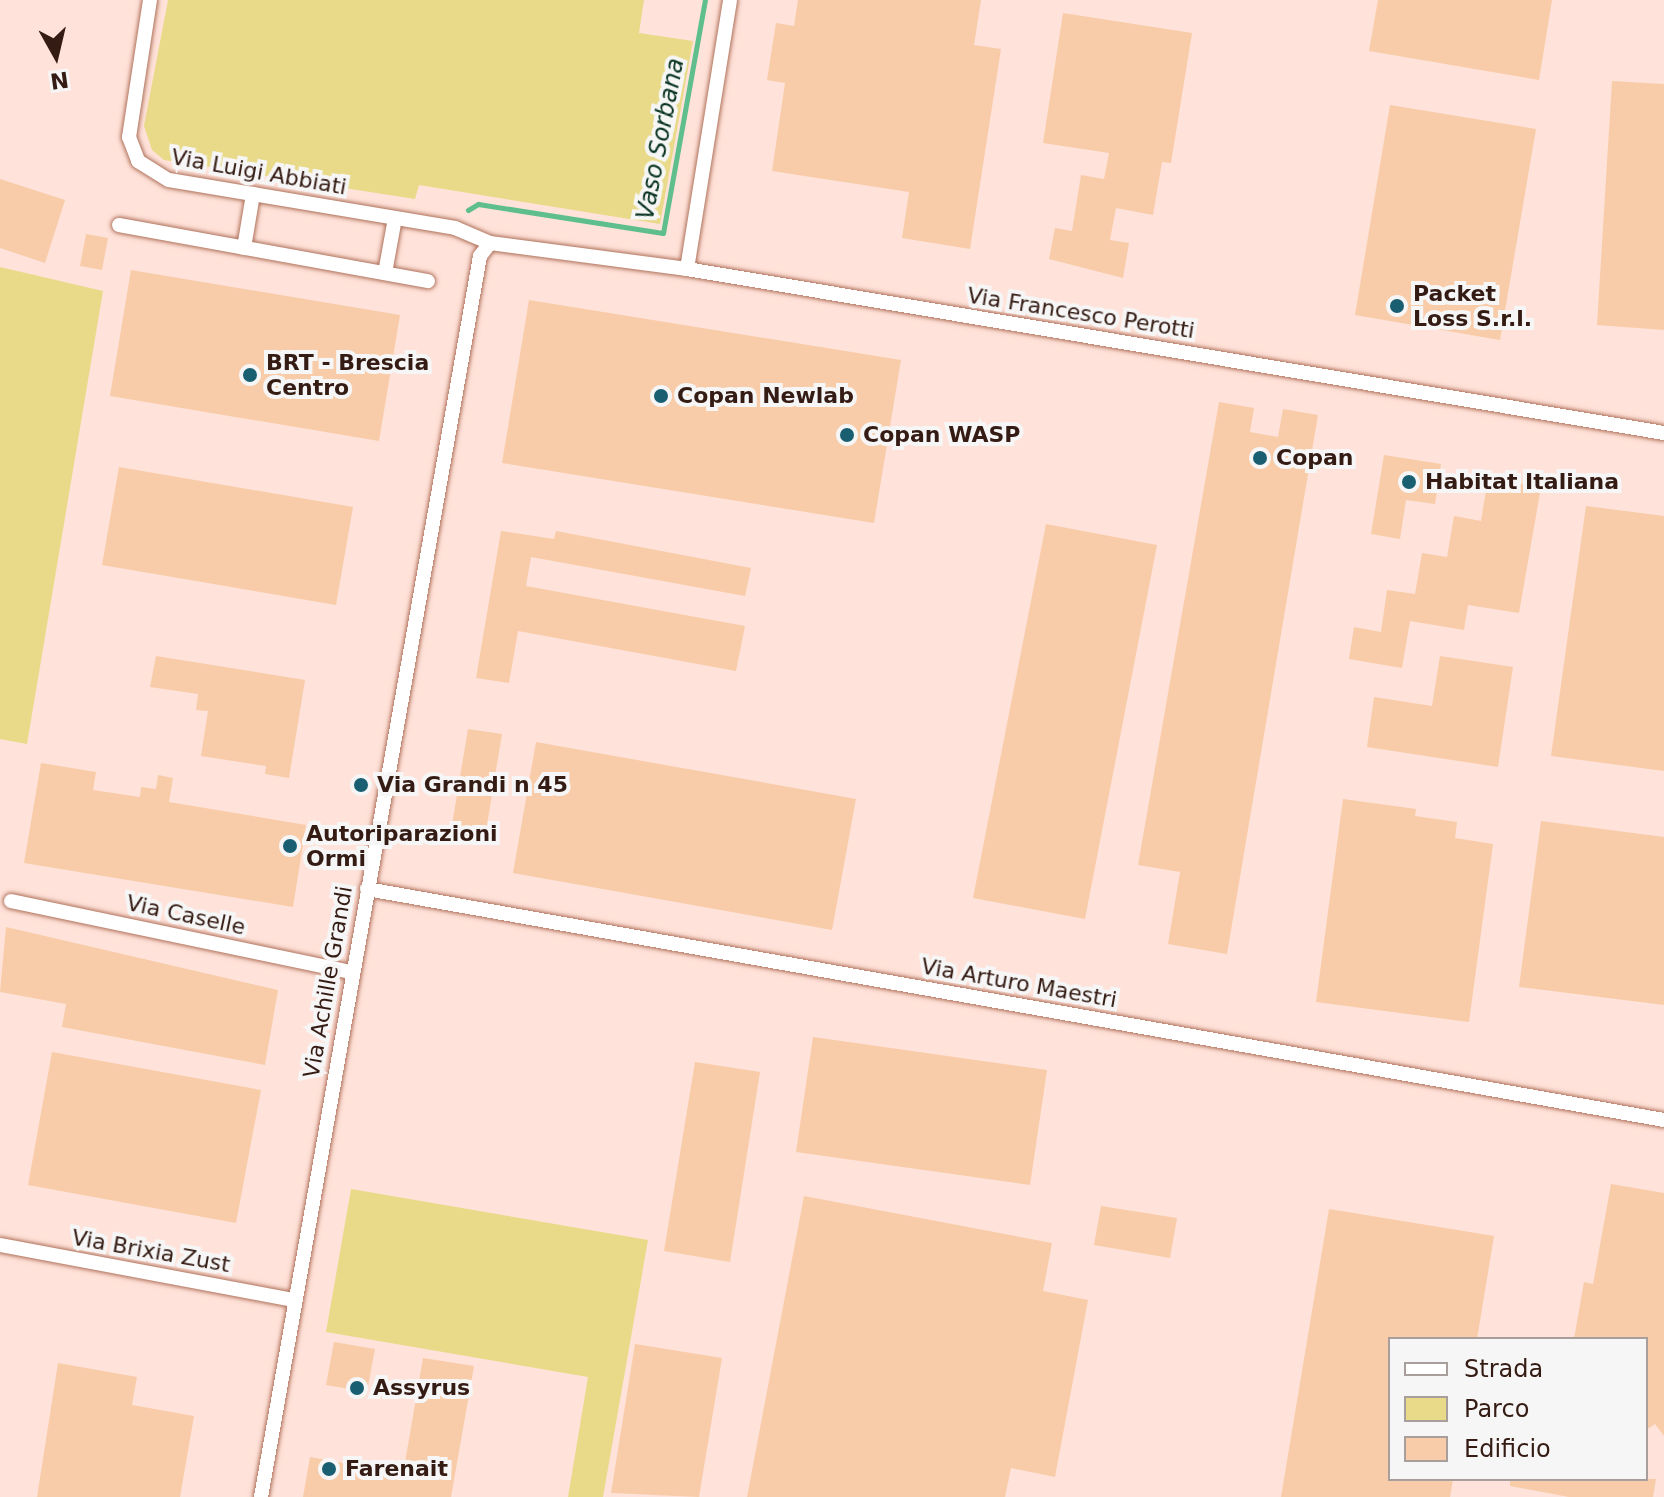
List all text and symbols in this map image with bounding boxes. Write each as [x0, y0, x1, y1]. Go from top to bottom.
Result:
north arrow [16, 16, 96, 96]
water label: Vaso Sorbana [631, 56, 691, 222]
text: N [49, 67, 70, 94]
street label: Via Luigi Abbiati [169, 144, 349, 200]
place label: Packet Loss S.r.l. [1413, 280, 1532, 332]
street label: Via Francesco Perotti [965, 282, 1197, 344]
marker: Packet Loss S.r.l. [1388, 297, 1406, 315]
place label: BRT - Brescia Centro [266, 349, 429, 400]
marker: BRT - Brescia Centro [241, 366, 259, 384]
place label: Copan Newlab [677, 383, 854, 409]
marker: Copan Newlab [652, 387, 670, 405]
place label: Copan WASP [863, 422, 1020, 448]
marker: Copan WASP [838, 426, 856, 444]
place label: Copan [1276, 445, 1354, 471]
marker: Copan [1251, 449, 1269, 467]
place label: Habitat Italiana [1425, 469, 1619, 495]
marker: Habitat Italiana [1400, 473, 1418, 491]
place label: Via Grandi n 45 [377, 772, 568, 798]
marker: Via Grandi n 45 [352, 776, 370, 794]
place label: Autoriparazioni Ormi [306, 820, 498, 872]
marker: Autoriparazioni Ormi [281, 837, 299, 855]
street label: Via Achille Grandi [298, 884, 358, 1080]
street label: Via Caselle [124, 890, 248, 940]
street label: Via Arturo Maestri [919, 953, 1119, 1013]
street label: Via Brixia Zust [70, 1224, 232, 1278]
legend [1388, 1337, 1648, 1481]
text: Strada [1464, 1355, 1543, 1383]
place label: Assyrus [373, 1375, 470, 1401]
marker: Assyrus [348, 1379, 366, 1397]
text: Parco [1464, 1395, 1529, 1423]
text: Edificio [1464, 1435, 1551, 1463]
place label: Farenait [345, 1456, 448, 1482]
marker: Farenait [320, 1460, 338, 1478]

